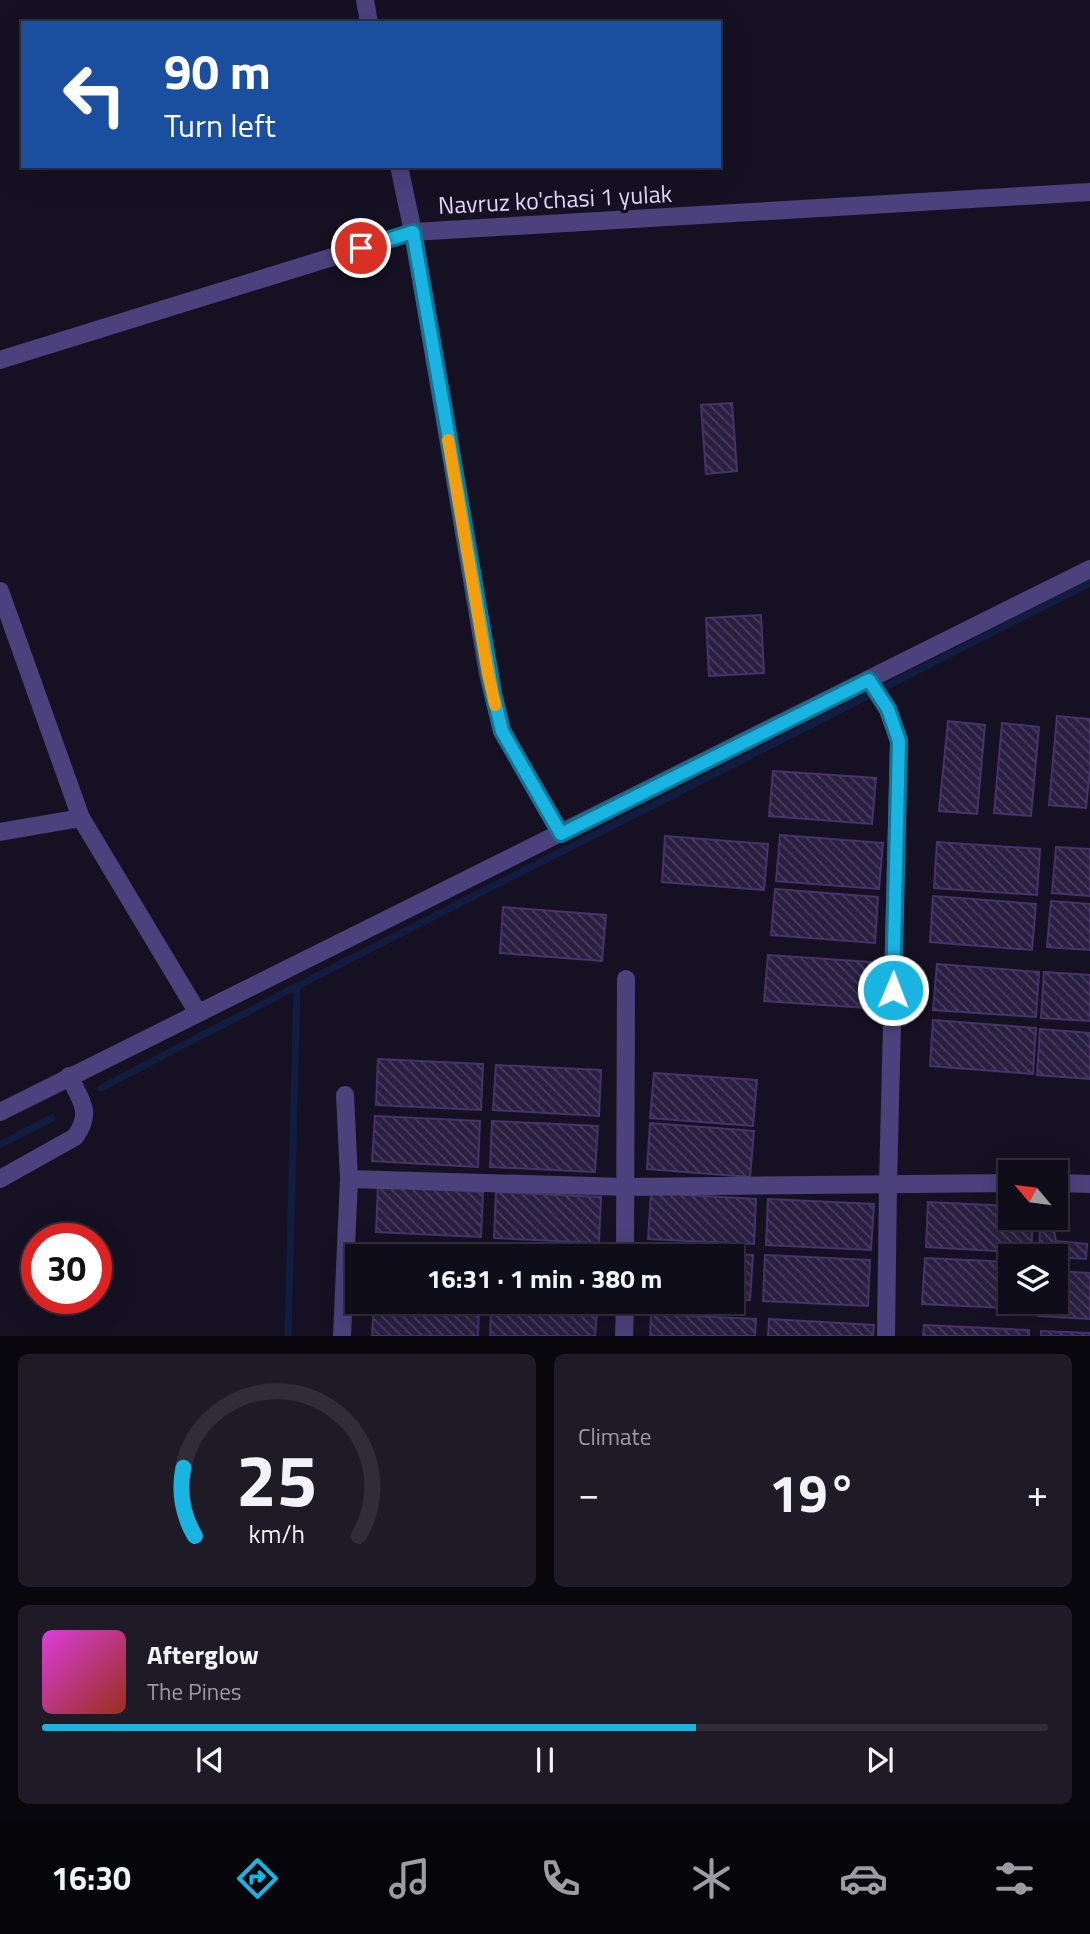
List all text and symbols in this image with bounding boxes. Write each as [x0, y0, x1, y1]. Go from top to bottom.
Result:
text: 90 m [164, 33, 271, 108]
icon: left [49, 49, 140, 140]
text: Turn left [164, 101, 276, 149]
street label: Navruz ko'chasi 1 yulak [437, 175, 673, 223]
pin [331, 218, 391, 278]
icon: arrive [342, 229, 380, 267]
position arrow [856, 953, 930, 1027]
north arrow [998, 1160, 1068, 1230]
map controls [998, 1160, 1068, 1314]
speed limit sign: 30 [21, 1223, 112, 1314]
button: layers [998, 1244, 1068, 1314]
text: 16:31 · 1 min · 380 m [427, 1259, 662, 1298]
text: Climate [578, 1419, 651, 1454]
text: 25 [236, 1425, 318, 1535]
text: 19° [769, 1453, 857, 1532]
text: − [578, 1464, 599, 1522]
text: + [1027, 1464, 1048, 1522]
text: km/h [249, 1515, 305, 1553]
text: Afterglow [147, 1635, 259, 1674]
text: The Pines [147, 1674, 241, 1709]
icon: previous [191, 1741, 229, 1779]
icon: pause [526, 1741, 564, 1779]
icon: next [861, 1741, 899, 1779]
text: 16:30 [51, 1854, 131, 1902]
icon: directions [233, 1854, 282, 1903]
icon: music [385, 1854, 434, 1903]
icon: phone [536, 1854, 585, 1903]
icon: climate [687, 1854, 736, 1903]
icon: car [839, 1854, 888, 1903]
icon: filters [990, 1854, 1039, 1903]

